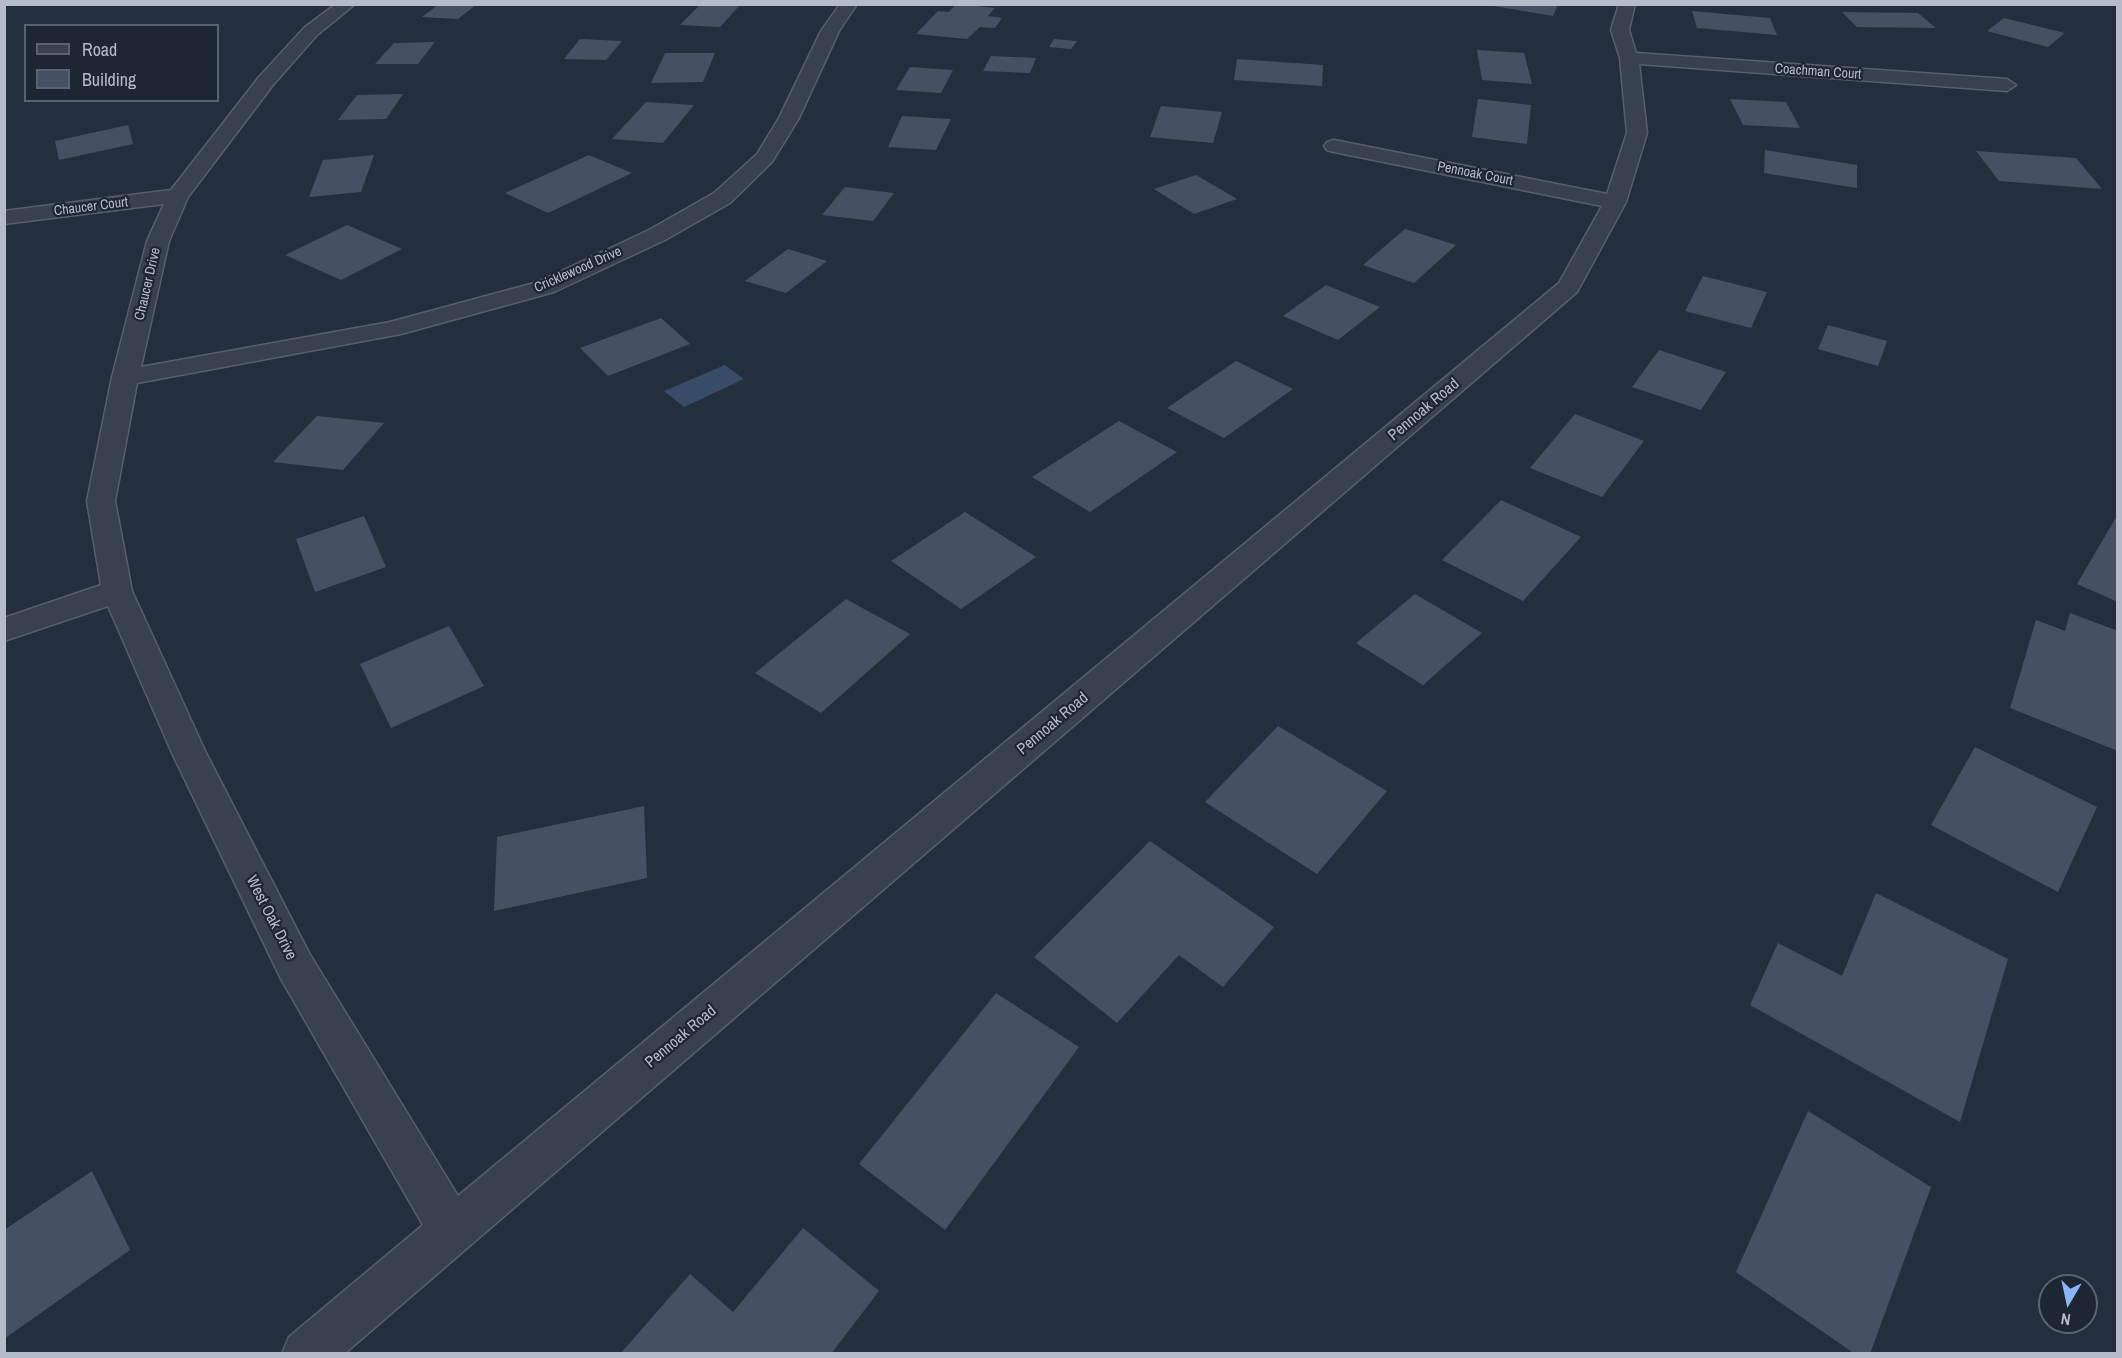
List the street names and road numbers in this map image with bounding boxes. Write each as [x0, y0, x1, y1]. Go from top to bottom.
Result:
street label: Coachman Court [1774, 61, 1862, 83]
street label: Pennoak Court [1436, 158, 1514, 190]
street label: Chaucer Court [53, 194, 129, 220]
street label: Cricklewood Drive [532, 243, 624, 297]
street label: Chaucer Drive [131, 246, 165, 322]
street label: Pennoak Road [1385, 375, 1463, 445]
street label: Pennoak Road [1014, 689, 1092, 759]
street label: West Oak Drive [241, 872, 301, 964]
street label: Pennoak Road [642, 1002, 720, 1072]

